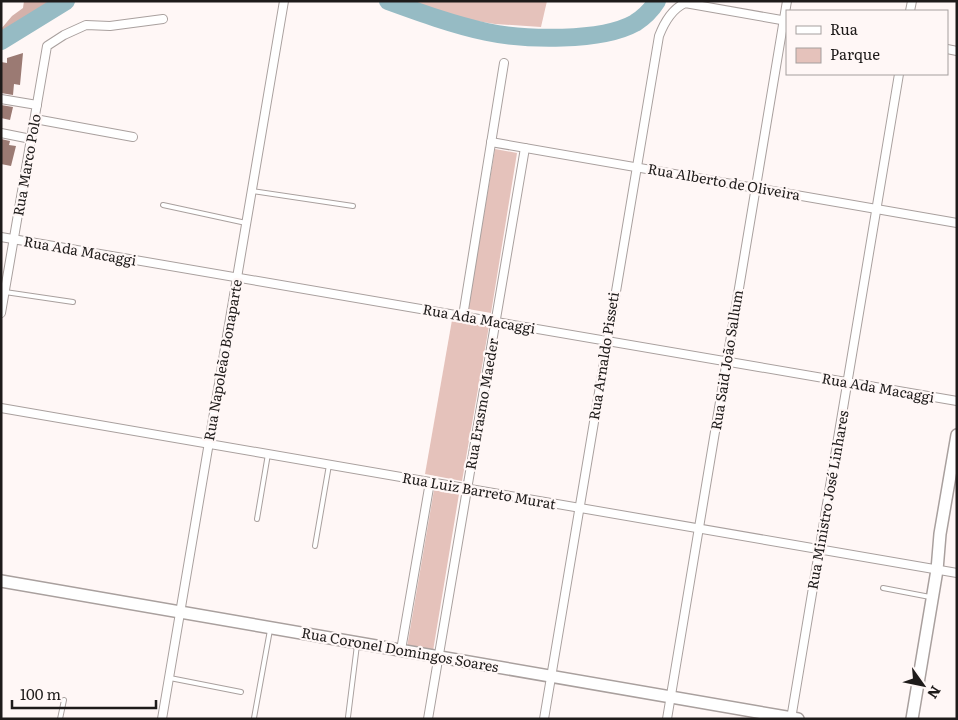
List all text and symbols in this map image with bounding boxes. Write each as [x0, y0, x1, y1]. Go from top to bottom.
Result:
legend [786, 10, 948, 75]
text: Rua [830, 17, 859, 40]
text: Parque [830, 42, 880, 65]
street label: Rua Marco Polo [7, 112, 45, 218]
street label: Rua Alberto de Oliveira [646, 158, 802, 204]
street label: Rua Ada Macaggi [22, 230, 138, 270]
street label: Rua Napoleão Bonaparte [198, 278, 246, 442]
street label: Rua Said João Sallum [705, 288, 747, 431]
street label: Rua Arnaldo Pisseti [583, 290, 623, 421]
street label: Rua Ada Macaggi [421, 298, 537, 338]
street label: Rua Erasmo Maeder [460, 336, 502, 471]
street label: Rua Ada Macaggi [820, 367, 936, 407]
street label: Rua Ministro José Linhares [801, 409, 853, 591]
street label: Rua Luiz Barreto Murat [401, 467, 558, 513]
street label: Rua Coronel Domingos Soares [300, 622, 500, 676]
north arrow [898, 660, 948, 710]
scale bar [12, 678, 156, 710]
text: 100 m [20, 682, 61, 705]
text: N [923, 682, 946, 703]

